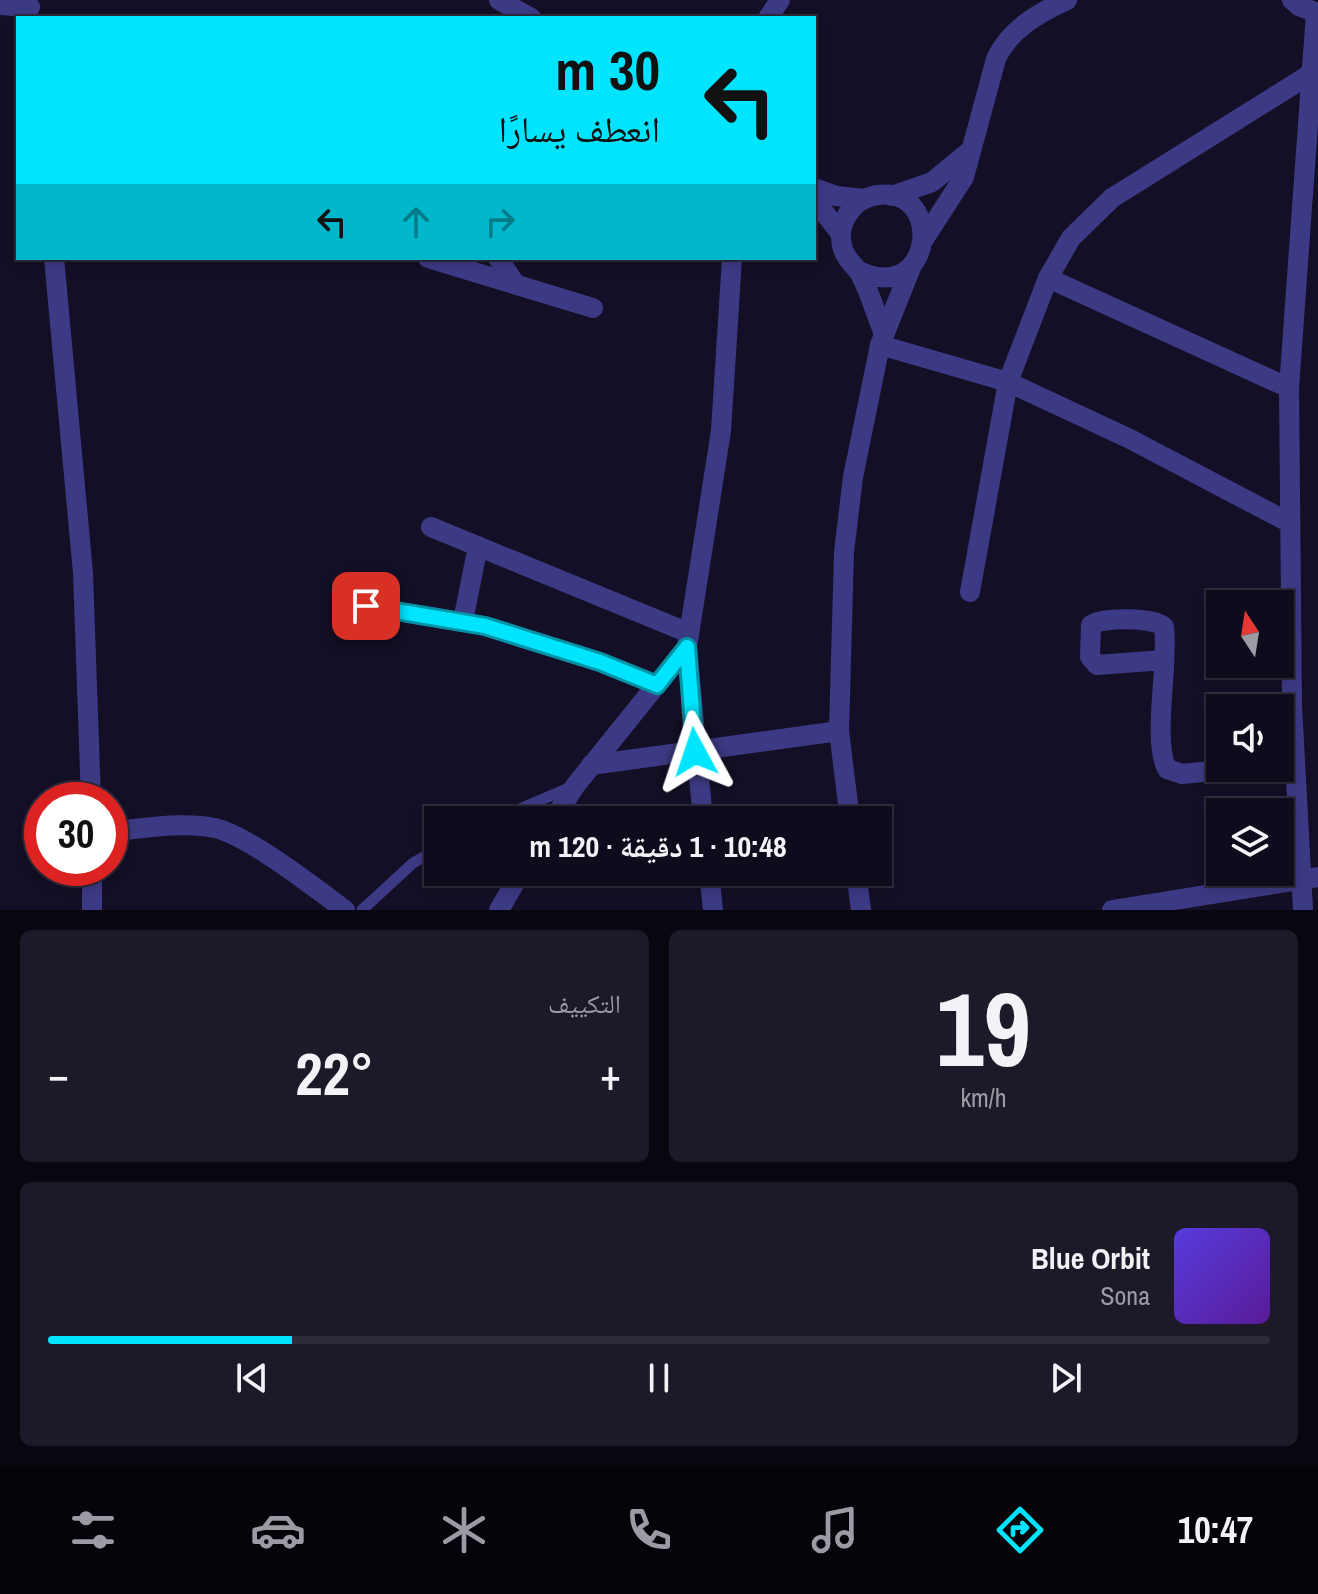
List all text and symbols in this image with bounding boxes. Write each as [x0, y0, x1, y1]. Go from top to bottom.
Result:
text: 30 m [555, 32, 660, 107]
icon: left [688, 48, 792, 152]
text: انعطف يسارًا [499, 105, 660, 153]
icon: left [310, 200, 354, 244]
icon: ahead [394, 200, 438, 244]
icon: right [478, 200, 522, 244]
pin [332, 572, 400, 640]
icon: arrive [344, 584, 388, 628]
north arrow [1206, 590, 1294, 678]
map controls [1206, 590, 1294, 886]
button: sound [1206, 694, 1294, 782]
position arrow [653, 710, 737, 794]
speed limit sign: 30 [24, 782, 128, 886]
button: layers [1206, 798, 1294, 886]
text: 10:48 · 1 دقيقة · 120 m [529, 826, 787, 866]
text: 19 [936, 958, 1031, 1098]
text: التكييف [548, 986, 621, 1021]
text: 22° [295, 1033, 374, 1114]
text: − [48, 1044, 69, 1104]
text: + [600, 1044, 621, 1104]
text: km/h [960, 1080, 1007, 1115]
text: Blue Orbit [1031, 1238, 1150, 1278]
text: Sona [1100, 1278, 1150, 1313]
icon: previous [230, 1356, 274, 1400]
icon: pause [637, 1356, 681, 1400]
icon: next [1044, 1356, 1088, 1400]
icon: filters [65, 1502, 121, 1558]
icon: car [250, 1502, 306, 1558]
icon: climate [436, 1502, 492, 1558]
icon: phone [621, 1502, 677, 1558]
icon: music [807, 1502, 863, 1558]
icon: directions [992, 1502, 1048, 1558]
text: 10:47 [1178, 1506, 1253, 1554]

